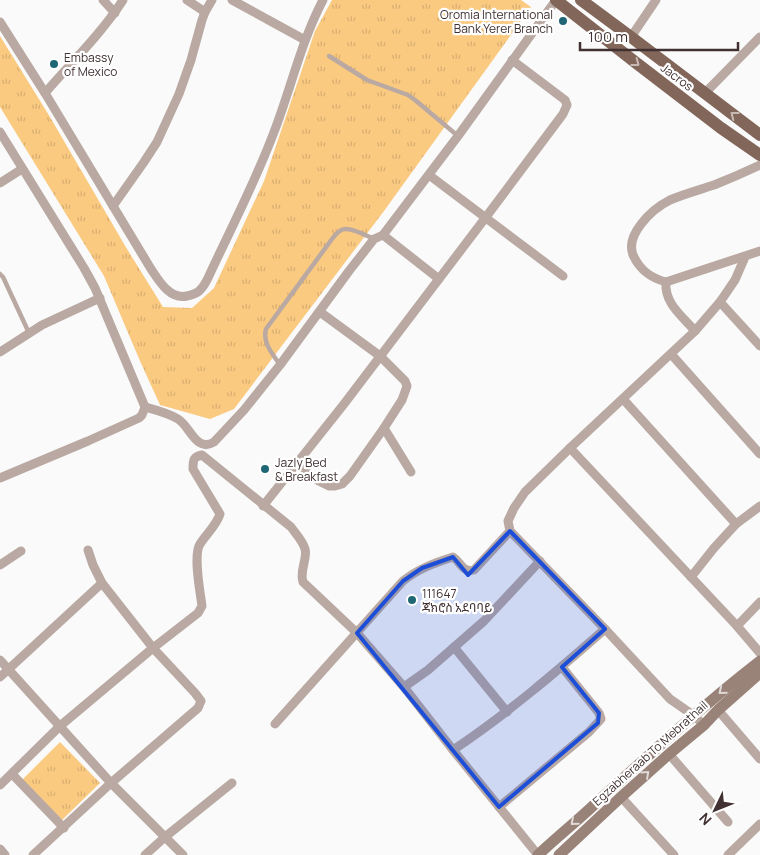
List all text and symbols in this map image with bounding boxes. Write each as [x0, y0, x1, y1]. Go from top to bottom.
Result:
place label: Oromia International Bank Yerer Branch [440, 6, 553, 37]
marker: Oromia International Bank Yerer Branch [557, 15, 569, 27]
scale bar [580, 20, 738, 52]
text: 100 m [588, 26, 628, 47]
place label: Embassy of Mexico [64, 49, 117, 80]
one-way arrow [630, 57, 639, 65]
marker: Embassy of Mexico [48, 58, 60, 70]
street label: Jacros [657, 59, 697, 95]
one-way arrow [731, 112, 740, 120]
place label: Jazly Bed & Breakfast [275, 454, 338, 485]
marker: Jazly Bed & Breakfast [259, 463, 271, 475]
place label: 111647 ጃክሮስ አደባባይ [422, 585, 492, 616]
marker: 111647 ጃክሮስ አደባባይ [406, 594, 418, 606]
one-way arrow [719, 686, 728, 694]
street label: Egzabheraab To Mebrathail [589, 697, 711, 809]
one-way arrow [640, 771, 649, 780]
north arrow [690, 785, 740, 835]
text: N [695, 809, 716, 829]
one-way arrow [571, 817, 580, 826]

